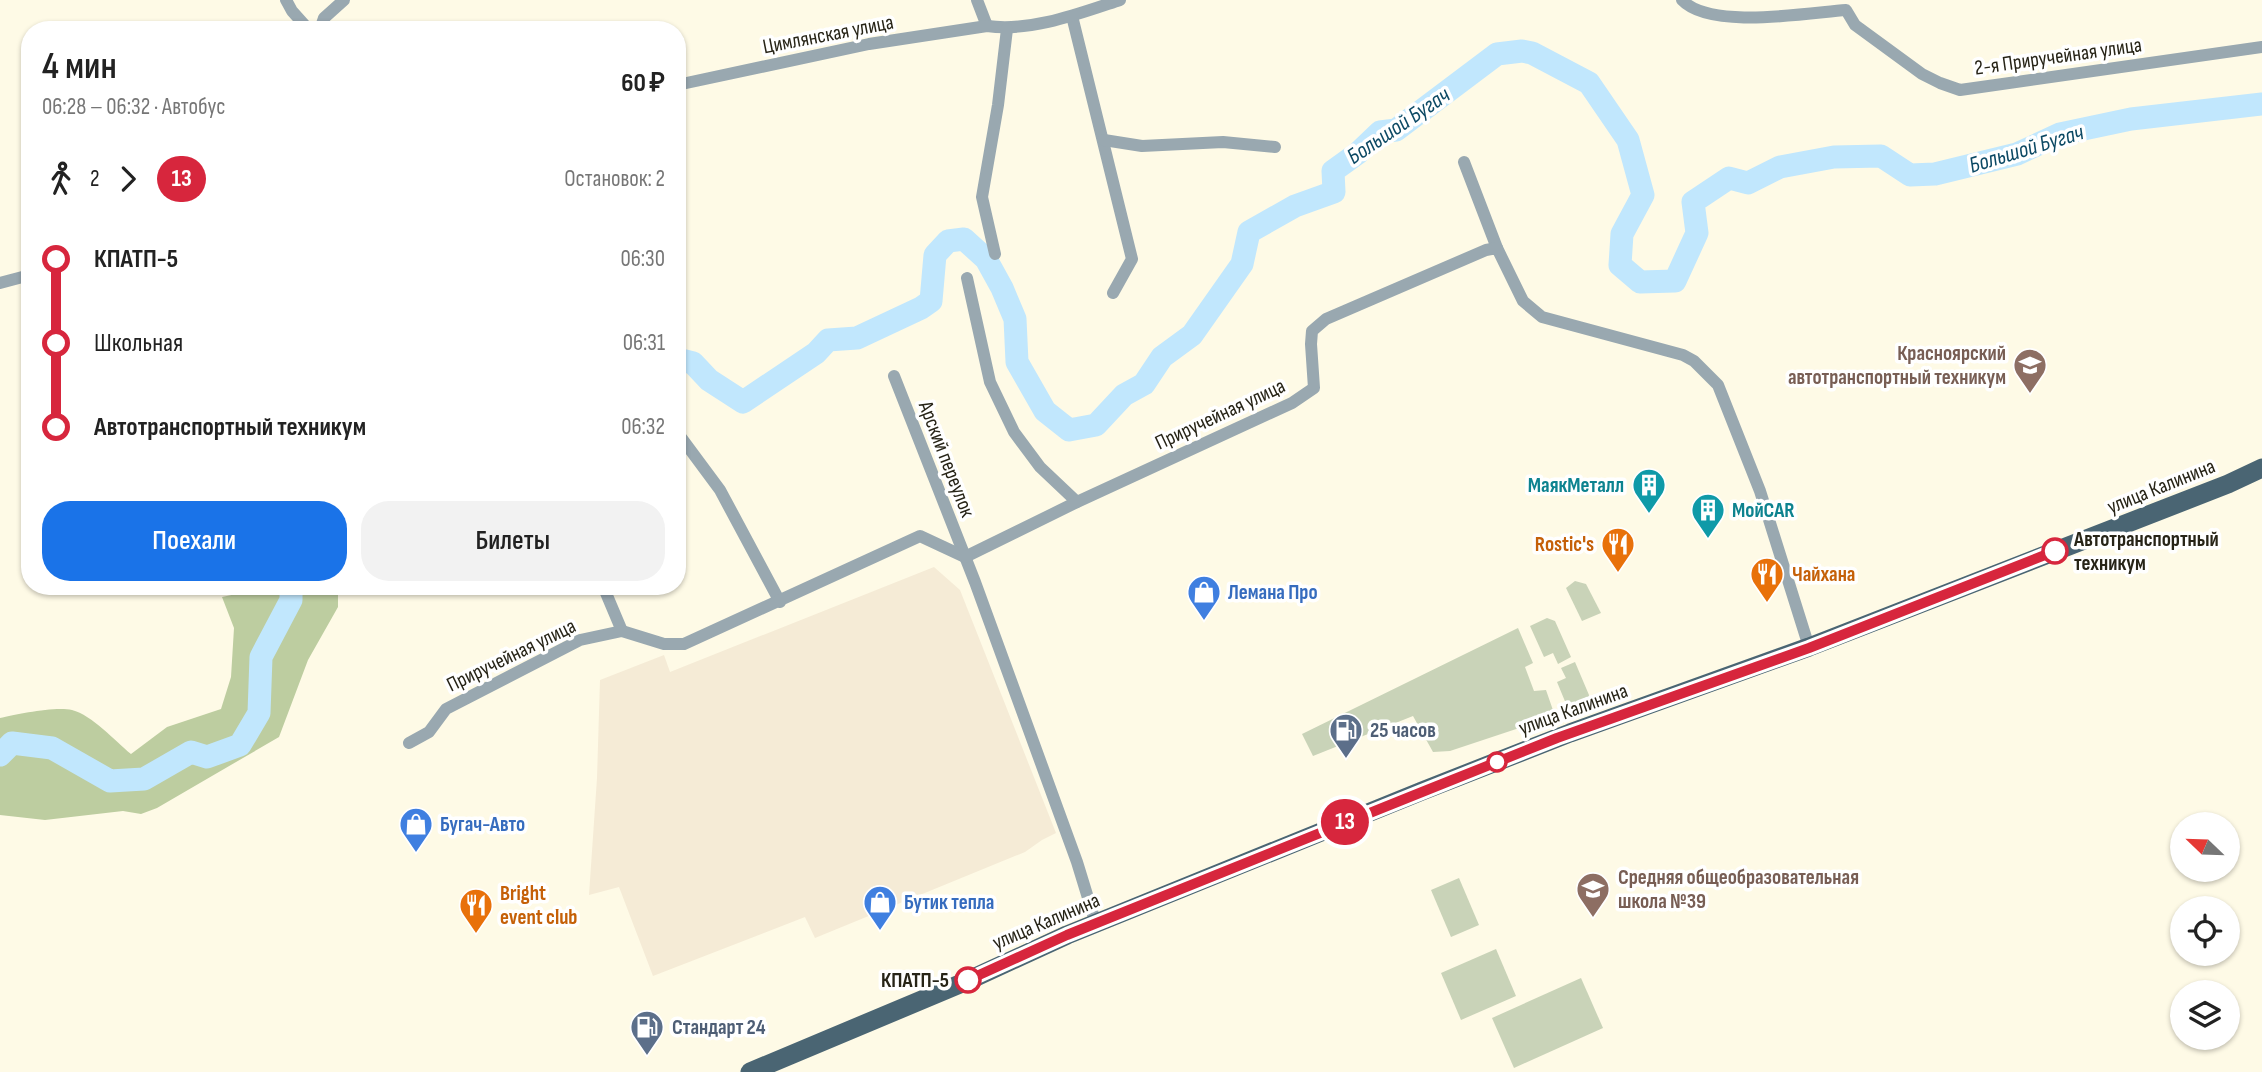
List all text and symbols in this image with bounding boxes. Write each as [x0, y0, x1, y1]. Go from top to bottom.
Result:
street label: Цимлянская улица [761, 10, 896, 59]
street label: 2-я Приручейная улица [1973, 32, 2143, 81]
text: 4 мин [42, 44, 117, 89]
text: 60 ₽ [621, 68, 665, 99]
water label: Большой Бугач [1342, 81, 1456, 171]
text: 06:28 – 06:32 · Автобус [42, 93, 225, 121]
water label: Большой Бугач [1966, 118, 2087, 180]
icon: walk [42, 160, 80, 198]
icon: forward [109, 160, 147, 198]
text: 13 [171, 164, 192, 193]
text: 2 [90, 165, 99, 193]
text: Остановок: 2 [564, 165, 665, 193]
text: КПАТП-5 [94, 244, 178, 275]
text: 06:30 [620, 245, 665, 273]
text: Школьная [94, 328, 183, 359]
text: 06:31 [623, 329, 665, 357]
place label: Красноярский автотранспортный техникум [1788, 341, 2006, 390]
school or university icon: Красноярский автотранспортный техникум [2011, 346, 2049, 395]
street label: Приручейная улица [1151, 373, 1289, 455]
street label: Арский переулок [913, 397, 980, 521]
text: Автотранспортный техникум [94, 412, 366, 443]
text: 06:32 [621, 413, 665, 441]
street label: улица Калинина [2104, 453, 2219, 519]
building icon: МаякМеталл [1630, 466, 1668, 515]
place label: МаякМеталл [1528, 473, 1624, 498]
building icon: МойCAR [1689, 491, 1727, 540]
place label: МойCAR [1732, 498, 1795, 523]
button: Поехали [42, 501, 347, 581]
button: Билеты [361, 501, 665, 581]
restaurant icon: Rostic's [1599, 525, 1637, 574]
place label: Автотранспортный техникум [2073, 527, 2219, 576]
place label: Rostic's [1535, 532, 1594, 557]
marker: Автотранспортный техникум [2042, 538, 2068, 564]
restaurant icon: Чайхана [1748, 555, 1786, 604]
place label: Чайхана [1792, 562, 1855, 587]
shop icon: Лемана Про [1185, 573, 1223, 622]
place label: Лемана Про [1228, 580, 1318, 605]
street label: Приручейная улица [443, 613, 580, 697]
street label: улица Калинина [1515, 678, 1631, 741]
fuel station icon: 25 часов [1327, 711, 1365, 760]
place label: 25 часов [1370, 718, 1436, 743]
unlabelled marker [1487, 752, 1507, 772]
line badge: 13 [1314, 799, 1376, 845]
shop icon: Бугач-Авто [397, 805, 435, 854]
text: 13 [1335, 807, 1355, 836]
place label: Бугач-Авто [440, 812, 525, 837]
north arrow [2170, 812, 2240, 882]
map controls [2170, 812, 2240, 1050]
place label: Средняя общеобразовательная школа №39 [1618, 865, 1859, 914]
school or university icon: Средняя общеобразовательная школа №39 [1574, 870, 1612, 919]
place label: Bright event club [500, 881, 577, 930]
shop icon: Бутик тепла [861, 883, 899, 932]
restaurant icon: Bright event club [457, 886, 495, 935]
street label: улица Калинина [989, 888, 1104, 955]
place label: Бутик тепла [904, 890, 994, 915]
button: locate [2170, 896, 2240, 966]
marker: КПАТП-5 [955, 967, 981, 993]
place label: КПАТП-5 [881, 968, 949, 993]
button: layers [2170, 980, 2240, 1050]
fuel station icon: Стандарт 24 [628, 1008, 666, 1057]
place label: Стандарт 24 [672, 1015, 766, 1040]

